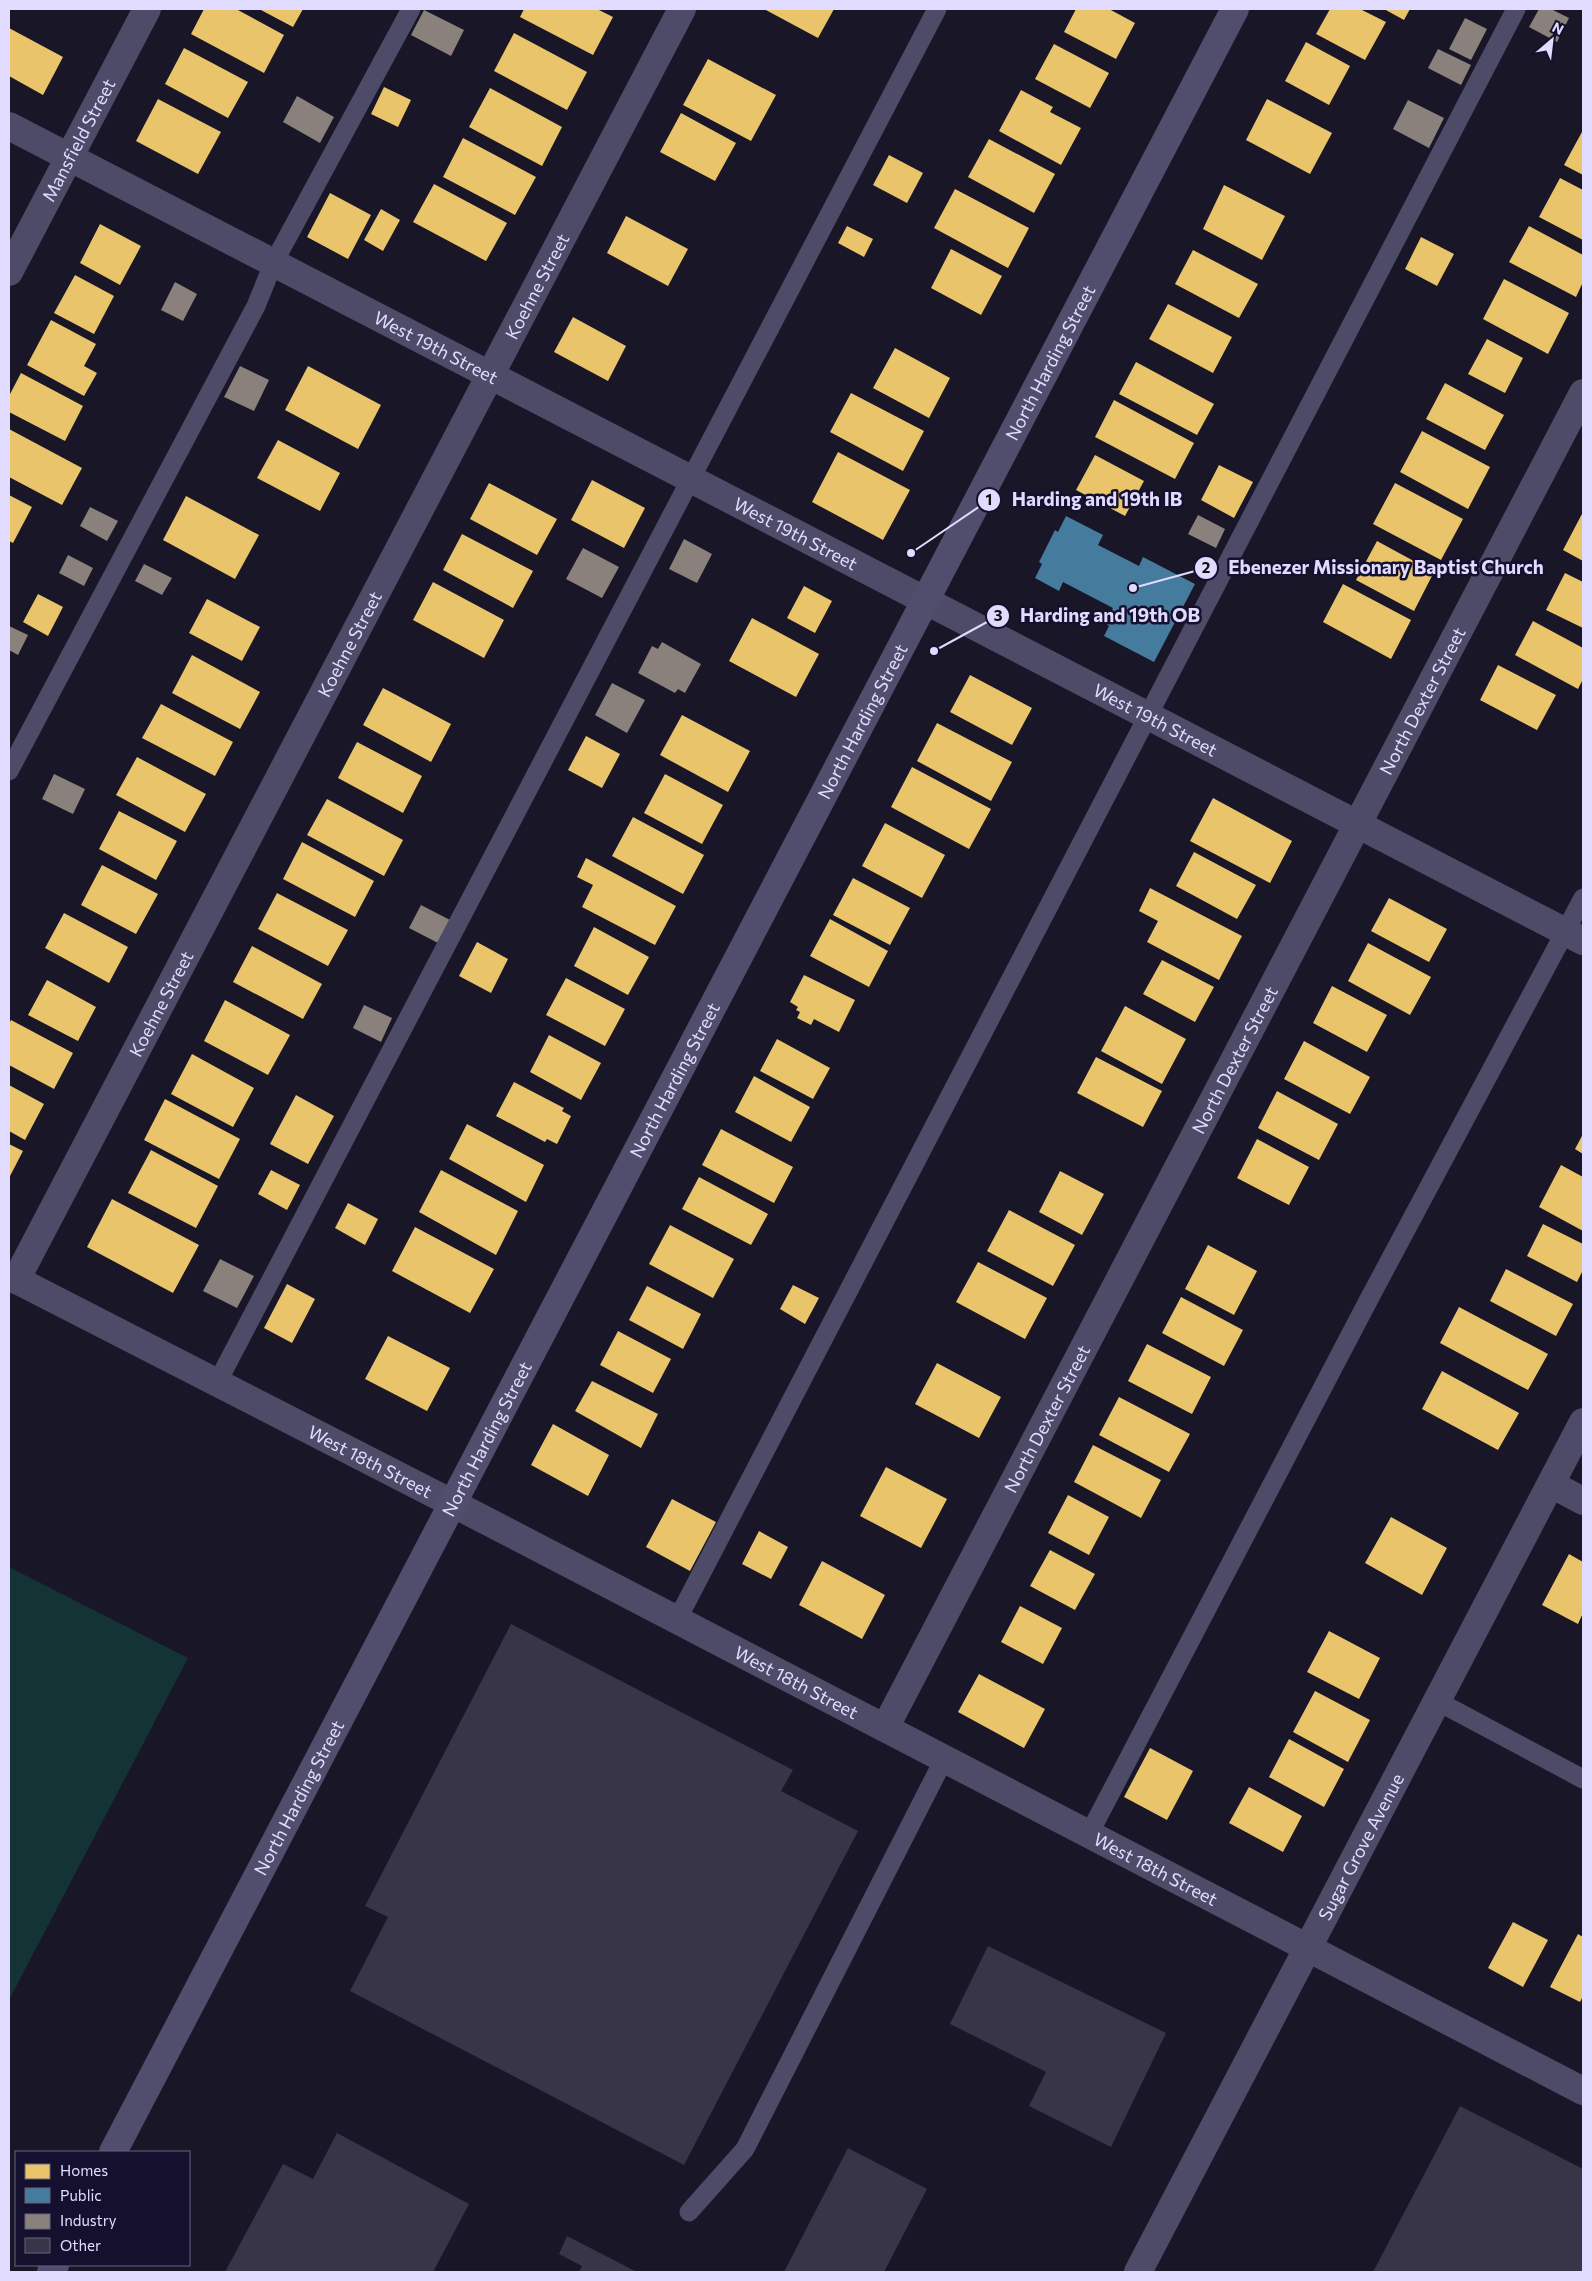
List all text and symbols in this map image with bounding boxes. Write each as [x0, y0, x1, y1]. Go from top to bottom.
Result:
north arrow [1527, 15, 1577, 65]
text: N [1550, 18, 1567, 38]
street label: Mansfield Street [37, 75, 119, 205]
street label: Koehne Street [500, 230, 573, 343]
street label: North Harding Street [1000, 281, 1100, 444]
street label: West 19th Street [371, 306, 502, 388]
callout: Harding and 19th IB [977, 483, 1192, 517]
text: Harding and 19th IB [1012, 487, 1182, 510]
text: 1 [986, 490, 992, 508]
street label: West 19th Street [730, 492, 861, 575]
callout: Ebenezer Missionary Baptist Church [1194, 551, 1554, 585]
text: Ebenezer Missionary Baptist Church [1228, 555, 1544, 578]
text: 2 [1202, 558, 1210, 576]
street label: Koehne Street [313, 587, 386, 701]
callout: Harding and 19th OB [985, 599, 1211, 633]
text: Harding and 19th OB [1020, 603, 1200, 626]
text: 3 [994, 606, 1003, 624]
street label: North Dexter Street [1374, 623, 1470, 778]
street label: North Harding Street [812, 640, 912, 803]
street label: West 19th Street [1090, 678, 1221, 761]
street label: Koehne Street [124, 947, 198, 1060]
street label: North Dexter Street [1187, 982, 1282, 1137]
street label: North Harding Street [625, 999, 724, 1161]
street label: North Dexter Street [999, 1341, 1094, 1496]
street label: North Harding Street [437, 1358, 536, 1520]
street label: West 18th Street [305, 1420, 436, 1502]
street label: West 18th Street [731, 1641, 862, 1723]
street label: North Harding Street [249, 1716, 348, 1879]
street label: Sugar Grove Avenue [1313, 1770, 1408, 1924]
street label: West 18th Street [1090, 1828, 1221, 1910]
legend [15, 2151, 190, 2266]
text: Homes [60, 2161, 108, 2179]
text: Public [60, 2186, 102, 2204]
text: Industry [60, 2211, 117, 2229]
text: Other [60, 2236, 101, 2254]

